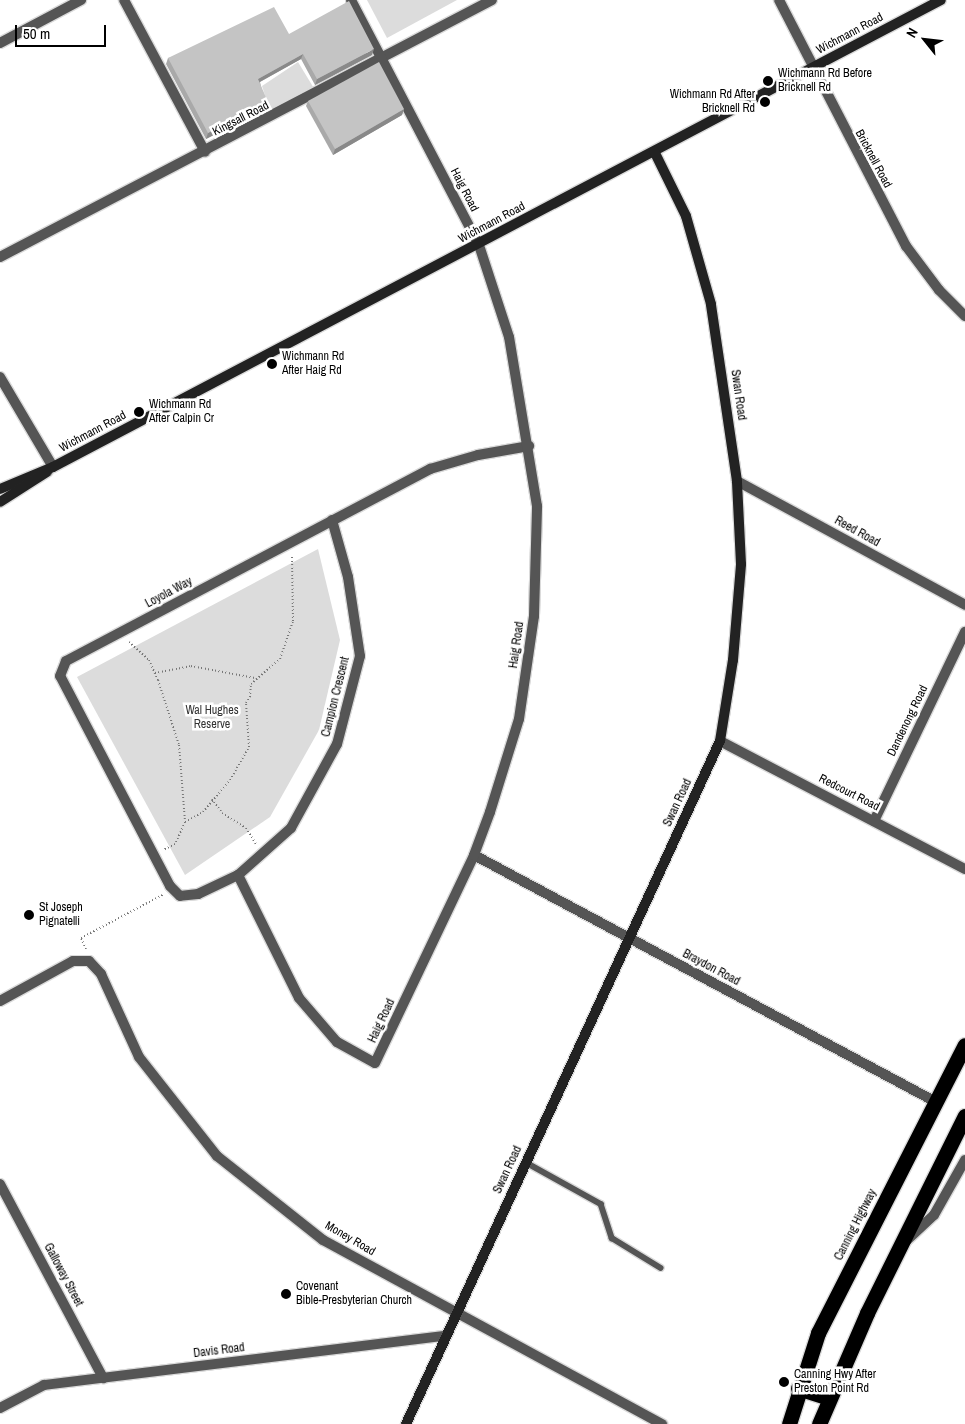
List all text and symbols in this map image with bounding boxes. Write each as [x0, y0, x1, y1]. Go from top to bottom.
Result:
street label: Wichmann Road [814, 10, 886, 58]
scale bar [18, 15, 109, 47]
north arrow [900, 15, 950, 65]
text: 50 m [23, 23, 50, 44]
text: N [902, 25, 922, 41]
place label: Wichmann Rd Before Bricknell Rd [778, 67, 872, 95]
marker: Wichmann Rd Before Bricknell Rd [762, 75, 774, 87]
place label: Wichmann Rd After Bricknell Rd [669, 88, 755, 116]
marker: Wichmann Rd After Bricknell Rd [759, 96, 771, 108]
street label: Kingsall Road [210, 99, 272, 139]
street label: Bricknell Road [852, 127, 894, 191]
street label: Haig Road [447, 166, 481, 214]
street label: Wichmann Road [456, 199, 528, 247]
place label: Wichmann Rd After Haig Rd [282, 350, 344, 378]
marker: Wichmann Rd After Haig Rd [266, 358, 278, 370]
street label: Swan Road [727, 369, 749, 421]
place label: Wichmann Rd After Calpin Cr [149, 398, 214, 426]
marker: Wichmann Rd After Calpin Cr [133, 406, 145, 418]
street label: Wichmann Road [57, 408, 129, 456]
street label: Reed Road [832, 514, 882, 550]
street label: Loyola Way [143, 575, 195, 611]
street label: Haig Road [507, 621, 527, 669]
street label: Campion Crescent [319, 655, 353, 739]
street label: Dandenong Road [885, 683, 931, 759]
park label: Wal Hughes Reserve [185, 704, 239, 732]
street label: Redcourt Road [816, 772, 882, 814]
street label: Swan Road [661, 777, 695, 829]
place label: St Joseph Pignatelli [39, 901, 83, 929]
marker: St Joseph Pignatelli [23, 909, 35, 921]
street label: Braydon Road [680, 947, 742, 989]
street label: Haig Road [366, 997, 398, 1045]
street label: Swan Road [491, 1144, 525, 1196]
street label: Canning Highway [832, 1187, 880, 1263]
street label: Money Road [322, 1219, 378, 1259]
street label: Galloway Street [40, 1241, 86, 1309]
place label: Covenant Bible-Presbyterian Church [296, 1280, 412, 1308]
marker: Covenant Bible-Presbyterian Church [280, 1288, 292, 1300]
street label: Davis Road [193, 1341, 245, 1361]
place label: Canning Hwy After Preston Point Rd [794, 1368, 877, 1396]
marker: Canning Hwy After Preston Point Rd [778, 1376, 790, 1388]

